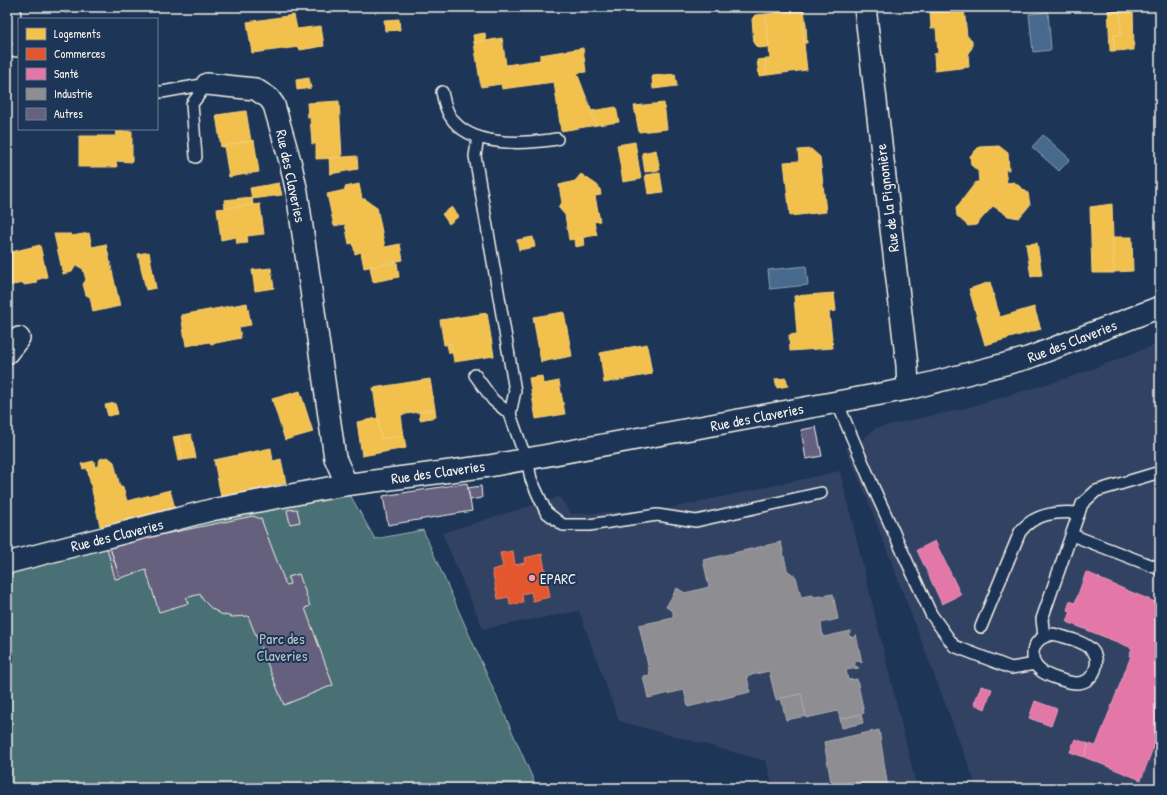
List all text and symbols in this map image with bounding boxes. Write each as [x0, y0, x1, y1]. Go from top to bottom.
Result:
legend [18, 18, 158, 130]
text: Logements [54, 25, 101, 42]
text: Commerces [54, 45, 106, 62]
text: Santé [54, 65, 79, 82]
text: Industrie [54, 85, 93, 102]
text: Autres [54, 105, 83, 122]
street label: Rue des Claveries [271, 128, 311, 224]
street label: Rue de la Pignonière [870, 143, 904, 253]
street label: Rue des Claveries [1024, 314, 1120, 368]
street label: Rue des Claveries [709, 398, 805, 436]
street label: Rue des Claveries [390, 455, 486, 489]
street label: Rue des Claveries [69, 513, 165, 557]
place label: EPARC [540, 568, 576, 589]
marker: EPARC [527, 573, 537, 583]
park label: Parc des Claveries [257, 628, 308, 666]

